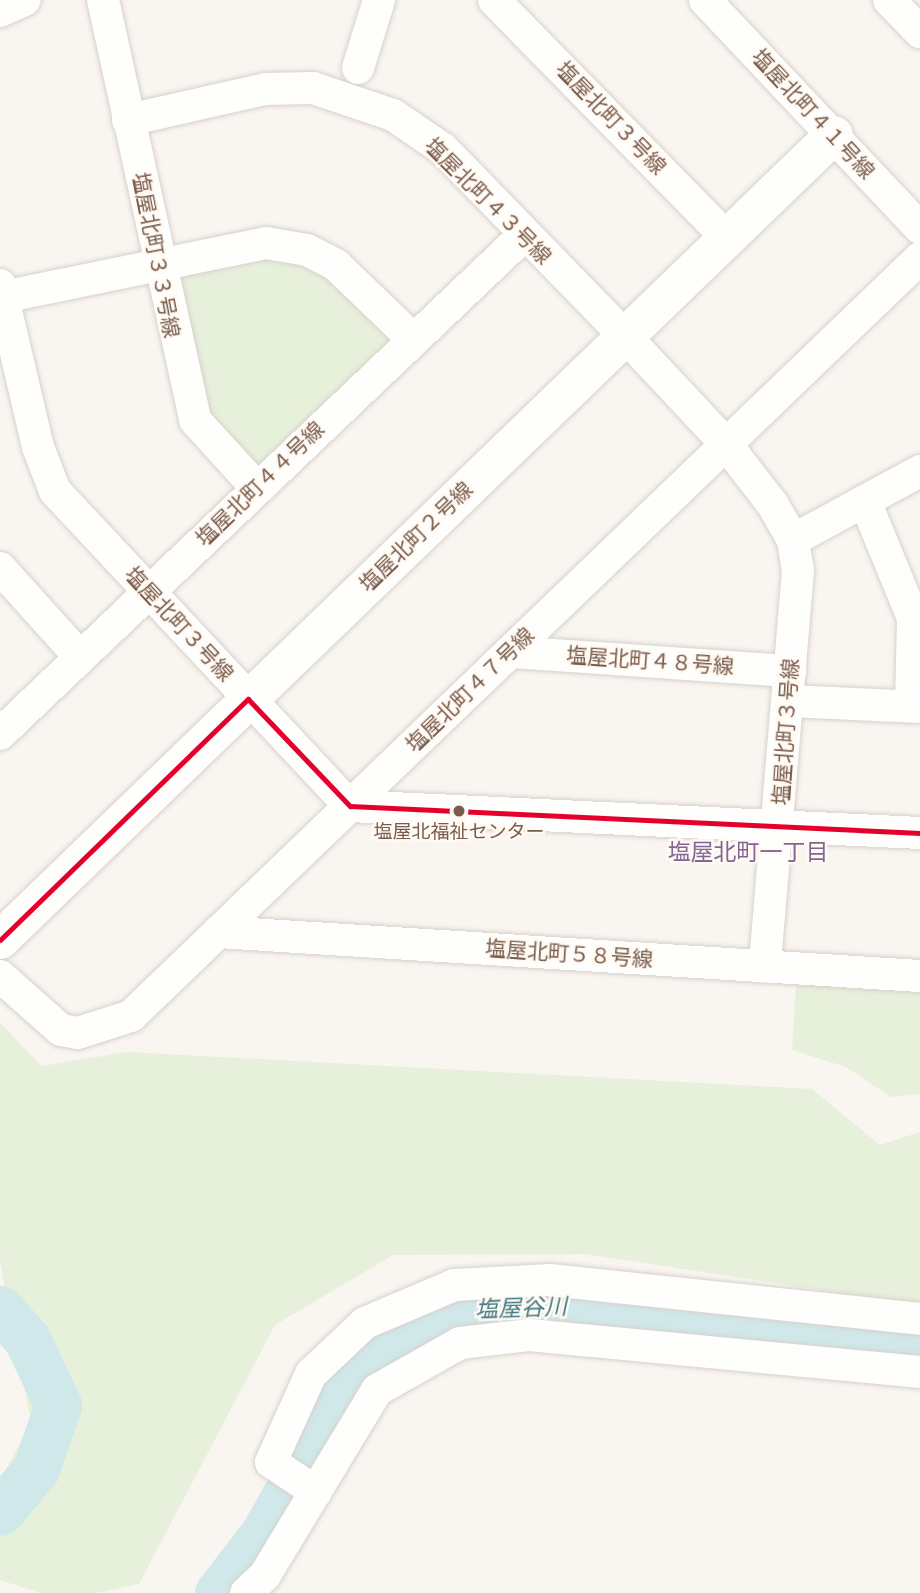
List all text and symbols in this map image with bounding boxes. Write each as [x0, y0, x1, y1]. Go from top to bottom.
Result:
street label: 塩屋北町４１号線 [746, 44, 880, 184]
street label: 塩屋北町３号線 [551, 56, 671, 180]
street label: 塩屋北町４３号線 [420, 133, 556, 269]
street label: 塩屋北町３３号線 [128, 170, 184, 340]
street label: 塩屋北町４４号線 [191, 417, 329, 551]
street label: 塩屋北町２号線 [354, 477, 478, 597]
street label: 塩屋北町３号線 [120, 562, 238, 686]
street label: 塩屋北町４７号線 [401, 623, 539, 757]
street label: 塩屋北町４８号線 [565, 643, 735, 679]
street label: 塩屋北町３号線 [768, 658, 804, 806]
marker: 塩屋北福祉センター [452, 804, 466, 818]
place label: 塩屋北福祉センター [374, 821, 544, 843]
district label: 塩屋北町一丁目 [668, 838, 828, 866]
street label: 塩屋北町５８号線 [484, 936, 654, 972]
water label: 塩屋谷川 [475, 1293, 567, 1323]

